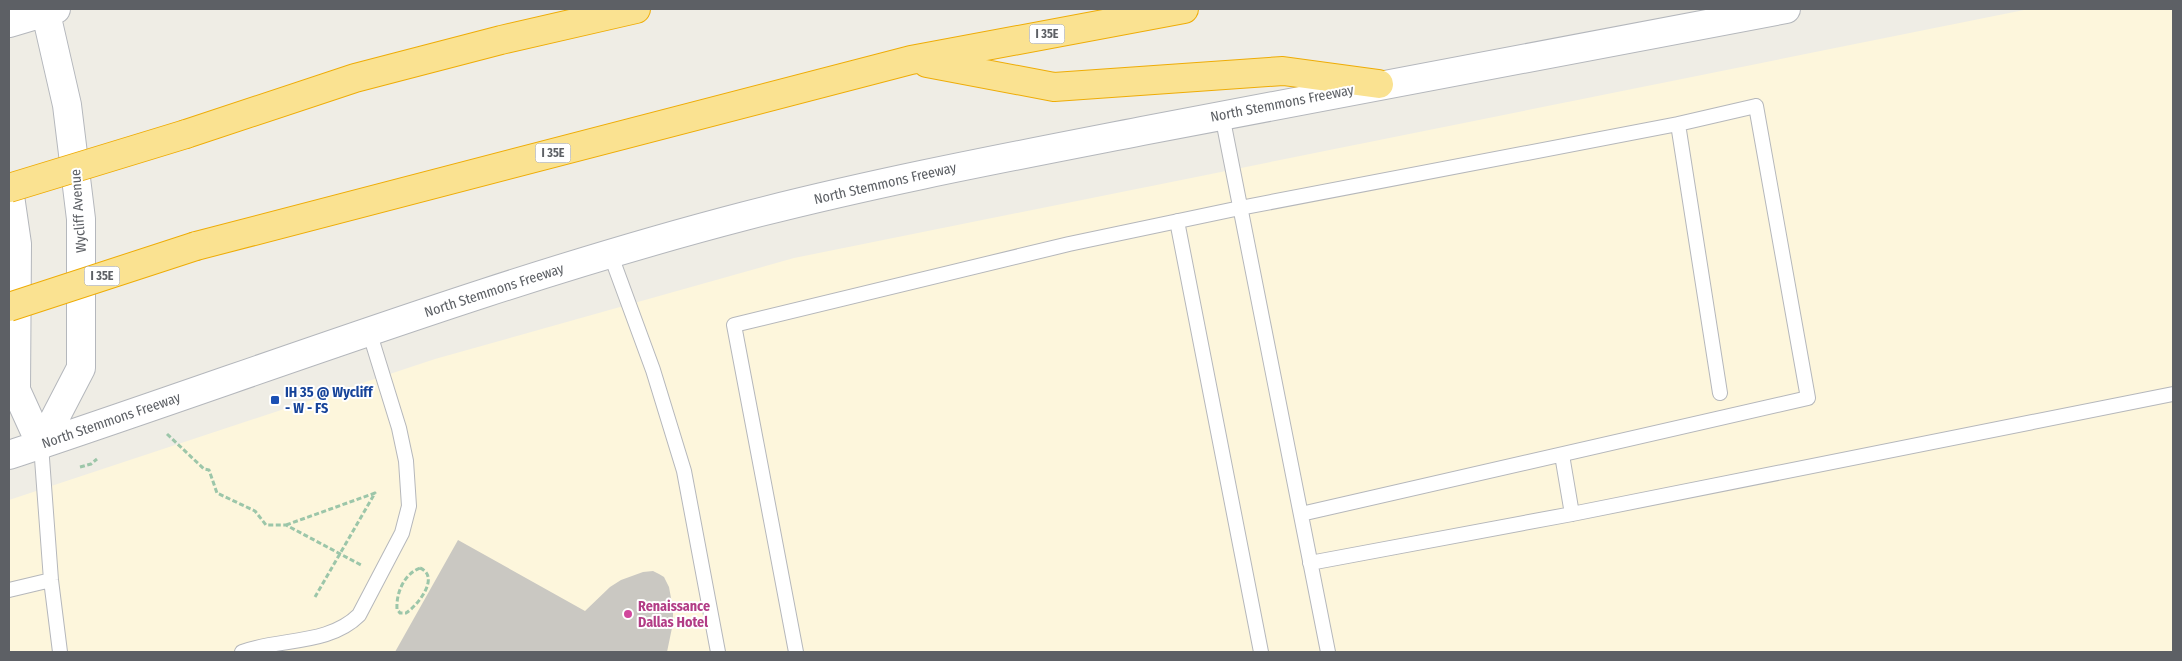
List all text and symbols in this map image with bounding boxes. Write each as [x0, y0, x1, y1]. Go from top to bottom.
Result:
road number: I 35E [1030, 24, 1064, 44]
street label: North Stemmons Freeway [1209, 81, 1356, 126]
road number: I 35E [536, 144, 570, 162]
street label: North Stemmons Freeway [812, 159, 959, 208]
street label: Wycliff Avenue [67, 168, 90, 253]
street label: North Stemmons Freeway [422, 260, 567, 321]
road number: I 35E [84, 266, 120, 286]
place label: IH 35 @ Wycliff - W - FS [285, 384, 374, 417]
street label: North Stemmons Freeway [40, 388, 183, 452]
marker: IH 35 @ Wycliff - W - FS [269, 394, 281, 406]
place label: Renaissance Dallas Hotel [638, 598, 710, 631]
marker: Renaissance Dallas Hotel [622, 608, 634, 620]

